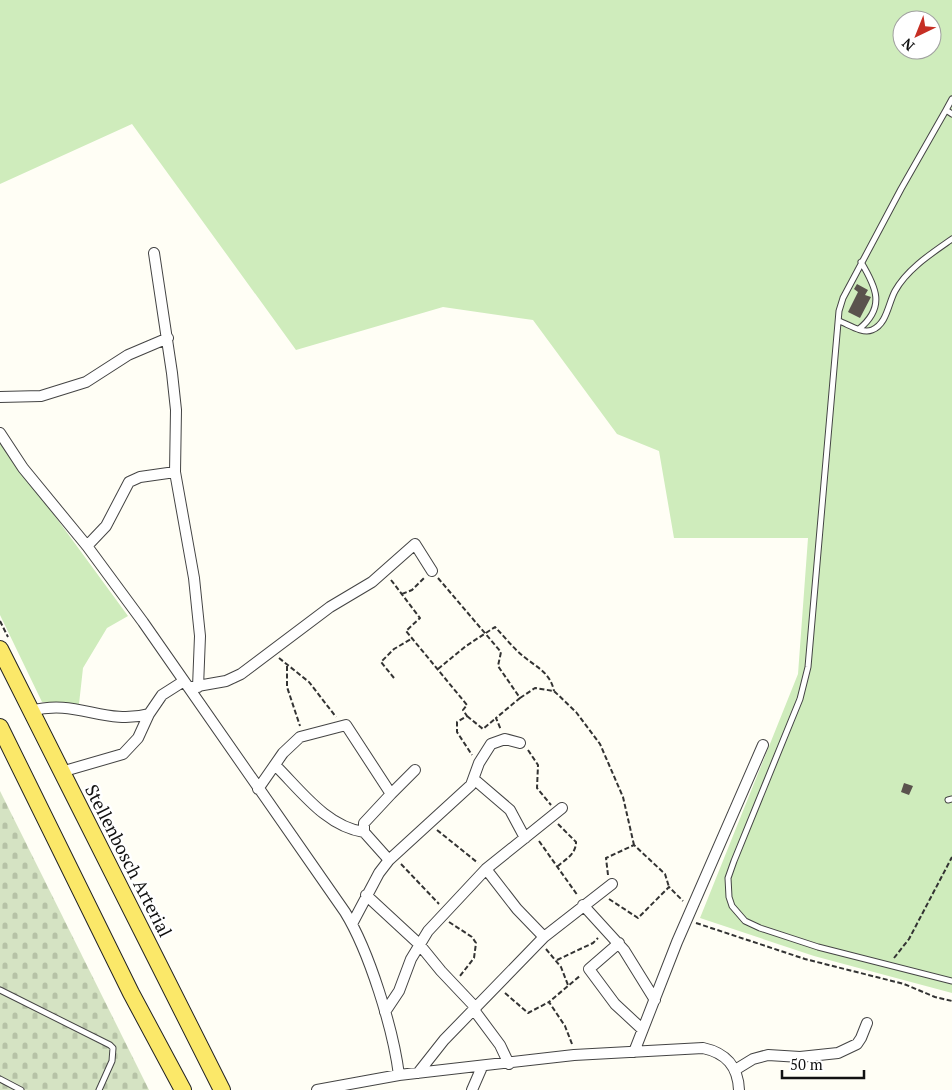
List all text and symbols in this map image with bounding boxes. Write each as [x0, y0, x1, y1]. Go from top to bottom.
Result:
north arrow [892, 10, 942, 60]
text: N [897, 34, 918, 55]
street label: Stellenbosch Arterial [80, 780, 178, 941]
scale bar [782, 1048, 864, 1080]
text: 50 m [790, 1054, 823, 1074]

